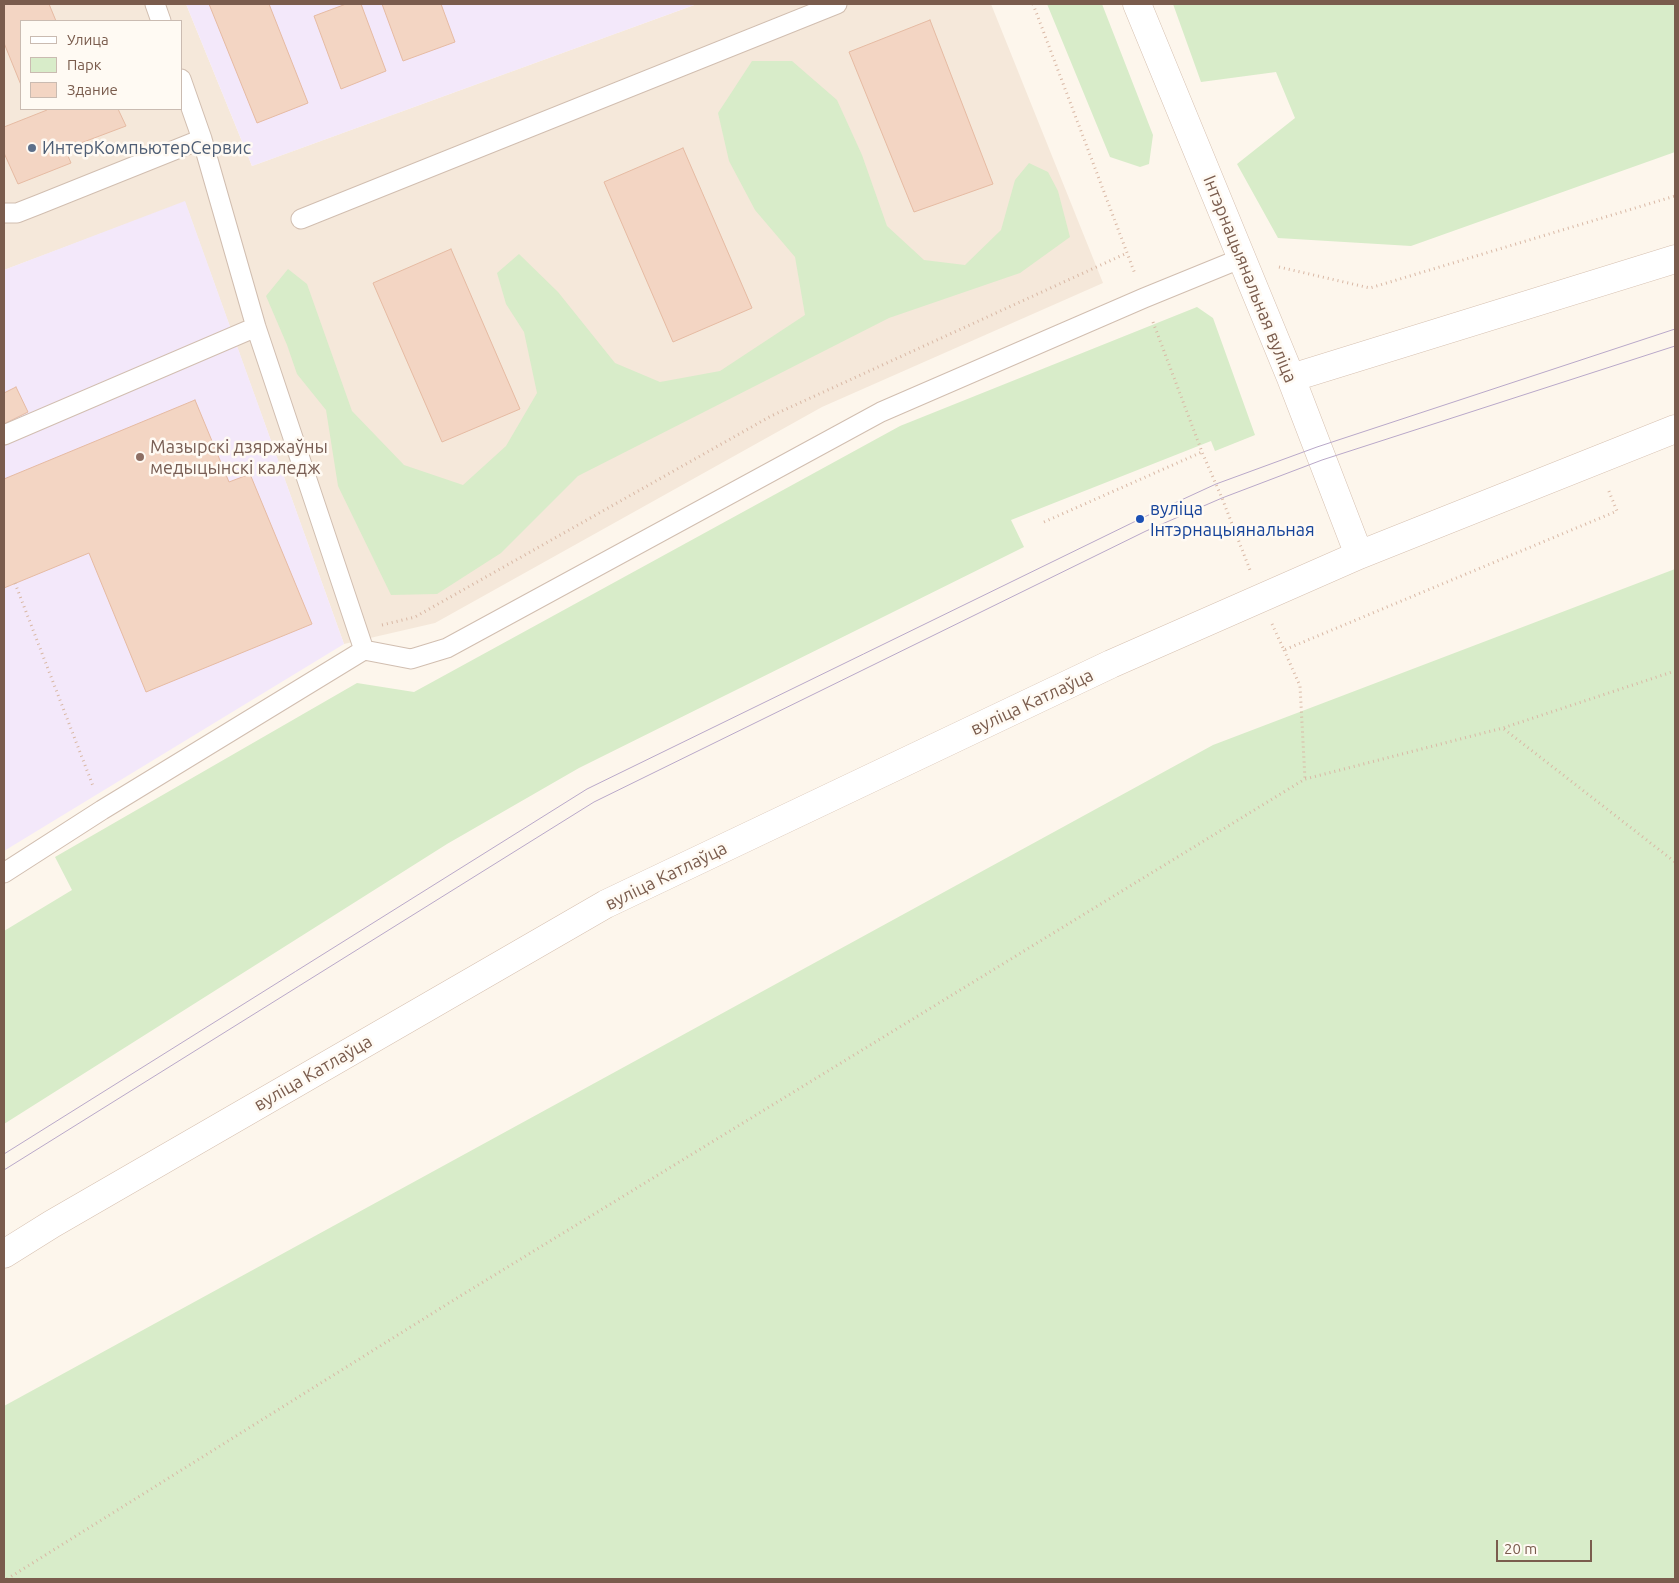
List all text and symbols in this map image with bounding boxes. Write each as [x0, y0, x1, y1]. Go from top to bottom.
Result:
legend [20, 20, 182, 110]
text: Улица [67, 31, 109, 48]
text: Парк [67, 56, 102, 73]
text: Здание [67, 81, 118, 98]
place label: ИнтерКомпьютерСервис [42, 137, 251, 159]
marker: ИнтерКомпьютерСервис [26, 142, 38, 154]
street label: Інтэрнацыянальная вуліца [1198, 172, 1302, 386]
place label: Мазырскі дзяржаўны медыцынскі каледж [150, 436, 328, 478]
marker: Мазырскі дзяржаўны медыцынскі каледж [134, 451, 146, 463]
place label: вуліца Інтэрнацыянальная [1150, 498, 1315, 540]
marker: вуліца Інтэрнацыянальная [1134, 513, 1146, 525]
street label: вуліца Катлаўца [967, 664, 1097, 740]
street label: вуліца Катлаўца [602, 837, 730, 915]
street label: вуліца Катлаўца [250, 1030, 376, 1116]
scale bar [1499, 1530, 1595, 1562]
text: 20 m [1504, 1540, 1537, 1557]

